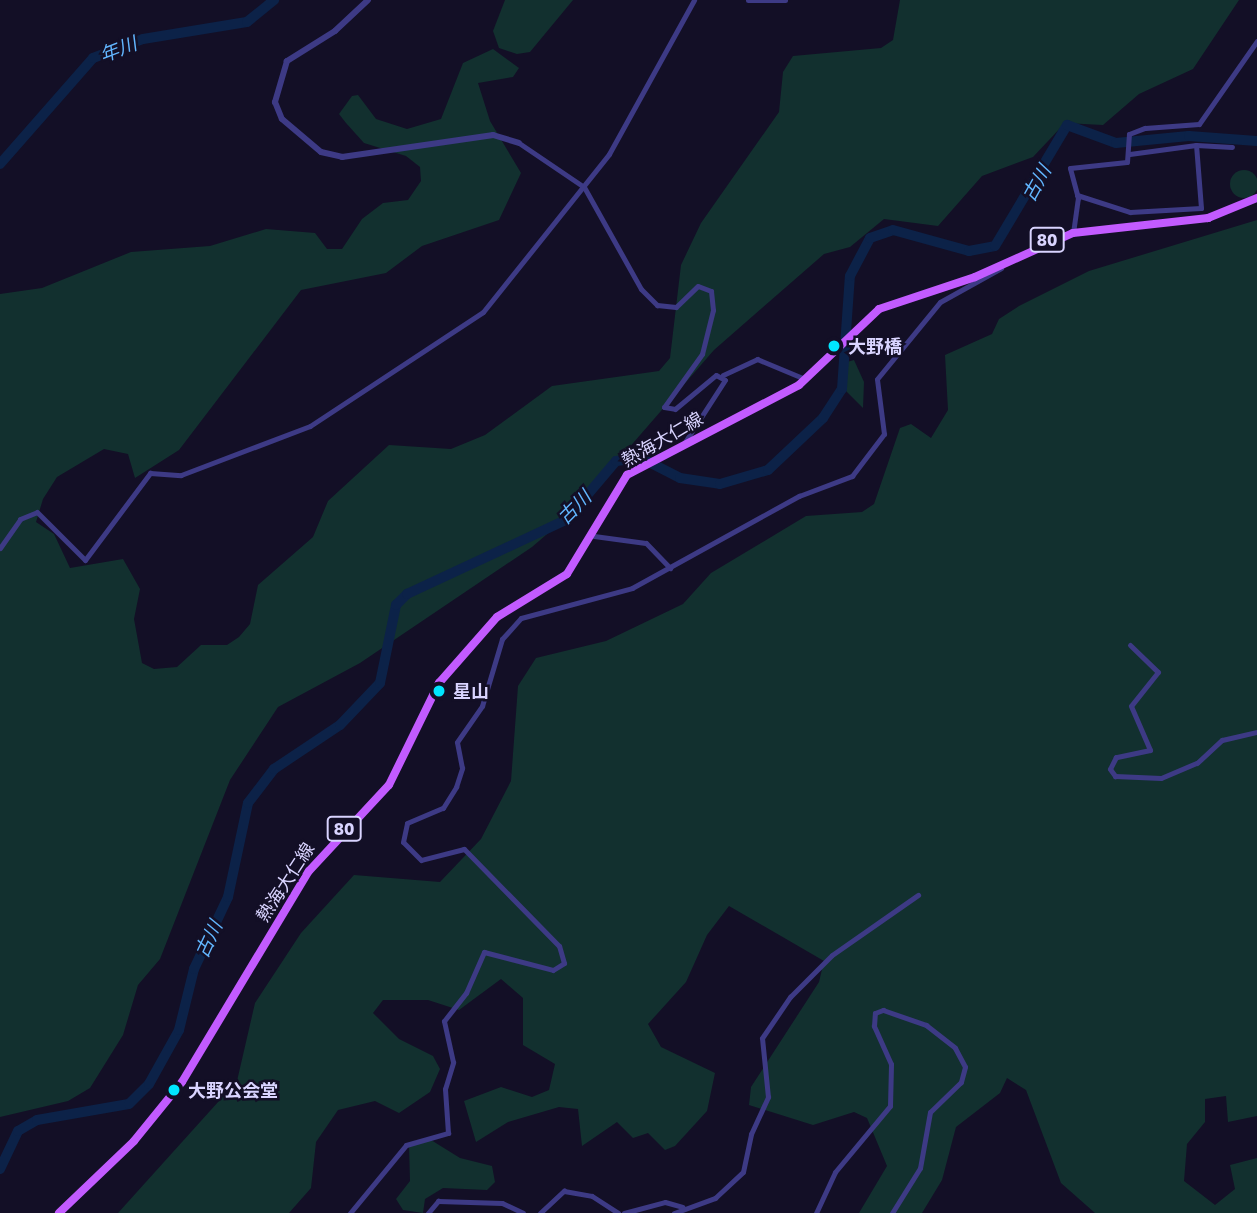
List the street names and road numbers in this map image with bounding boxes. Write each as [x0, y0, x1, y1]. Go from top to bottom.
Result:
road number: 80 [1030, 228, 1064, 252]
street label: 熱海大仁線 [618, 407, 706, 471]
road number: 80 [326, 816, 362, 842]
street label: 熱海大仁線 [251, 838, 319, 926]

